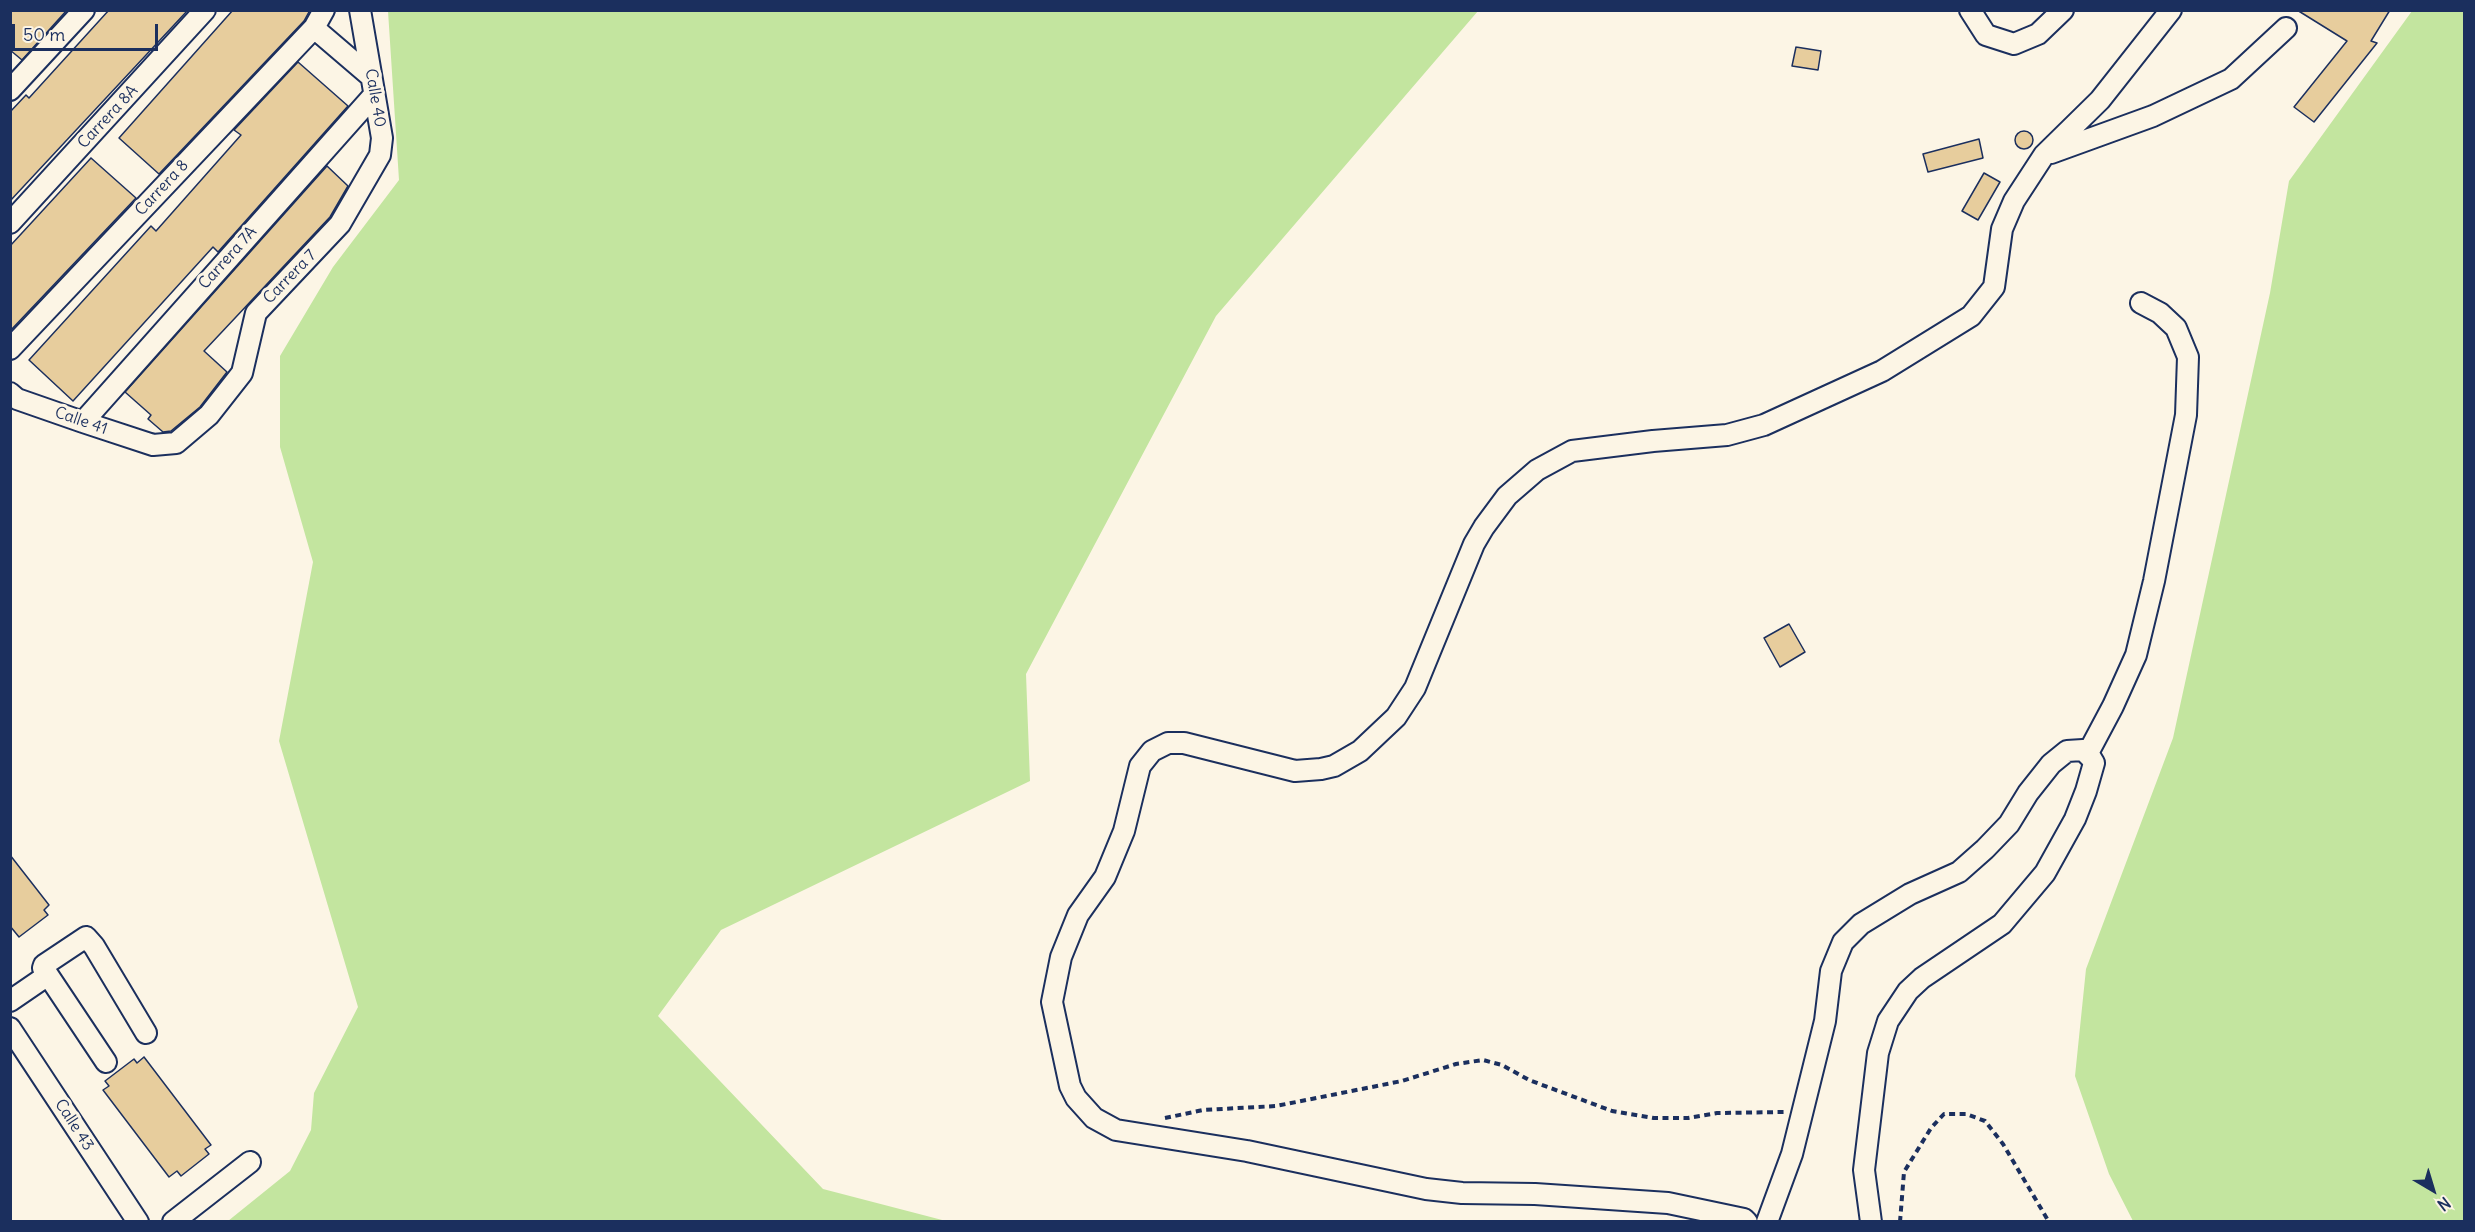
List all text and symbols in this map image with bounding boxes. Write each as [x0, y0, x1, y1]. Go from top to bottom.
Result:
scale bar [15, 12, 160, 50]
text: 50 m [23, 23, 65, 46]
street label: Calle 40 [360, 67, 390, 129]
street label: Carrera 8A [74, 81, 142, 153]
street label: Carrera 8 [131, 156, 193, 220]
street label: Carrera 7A [195, 223, 261, 293]
street label: Carrera 7 [260, 246, 320, 308]
street label: Calle 41 [52, 403, 110, 439]
street label: Calle 43 [50, 1096, 98, 1154]
north arrow [2403, 1160, 2463, 1220]
text: N [2434, 1193, 2455, 1215]

